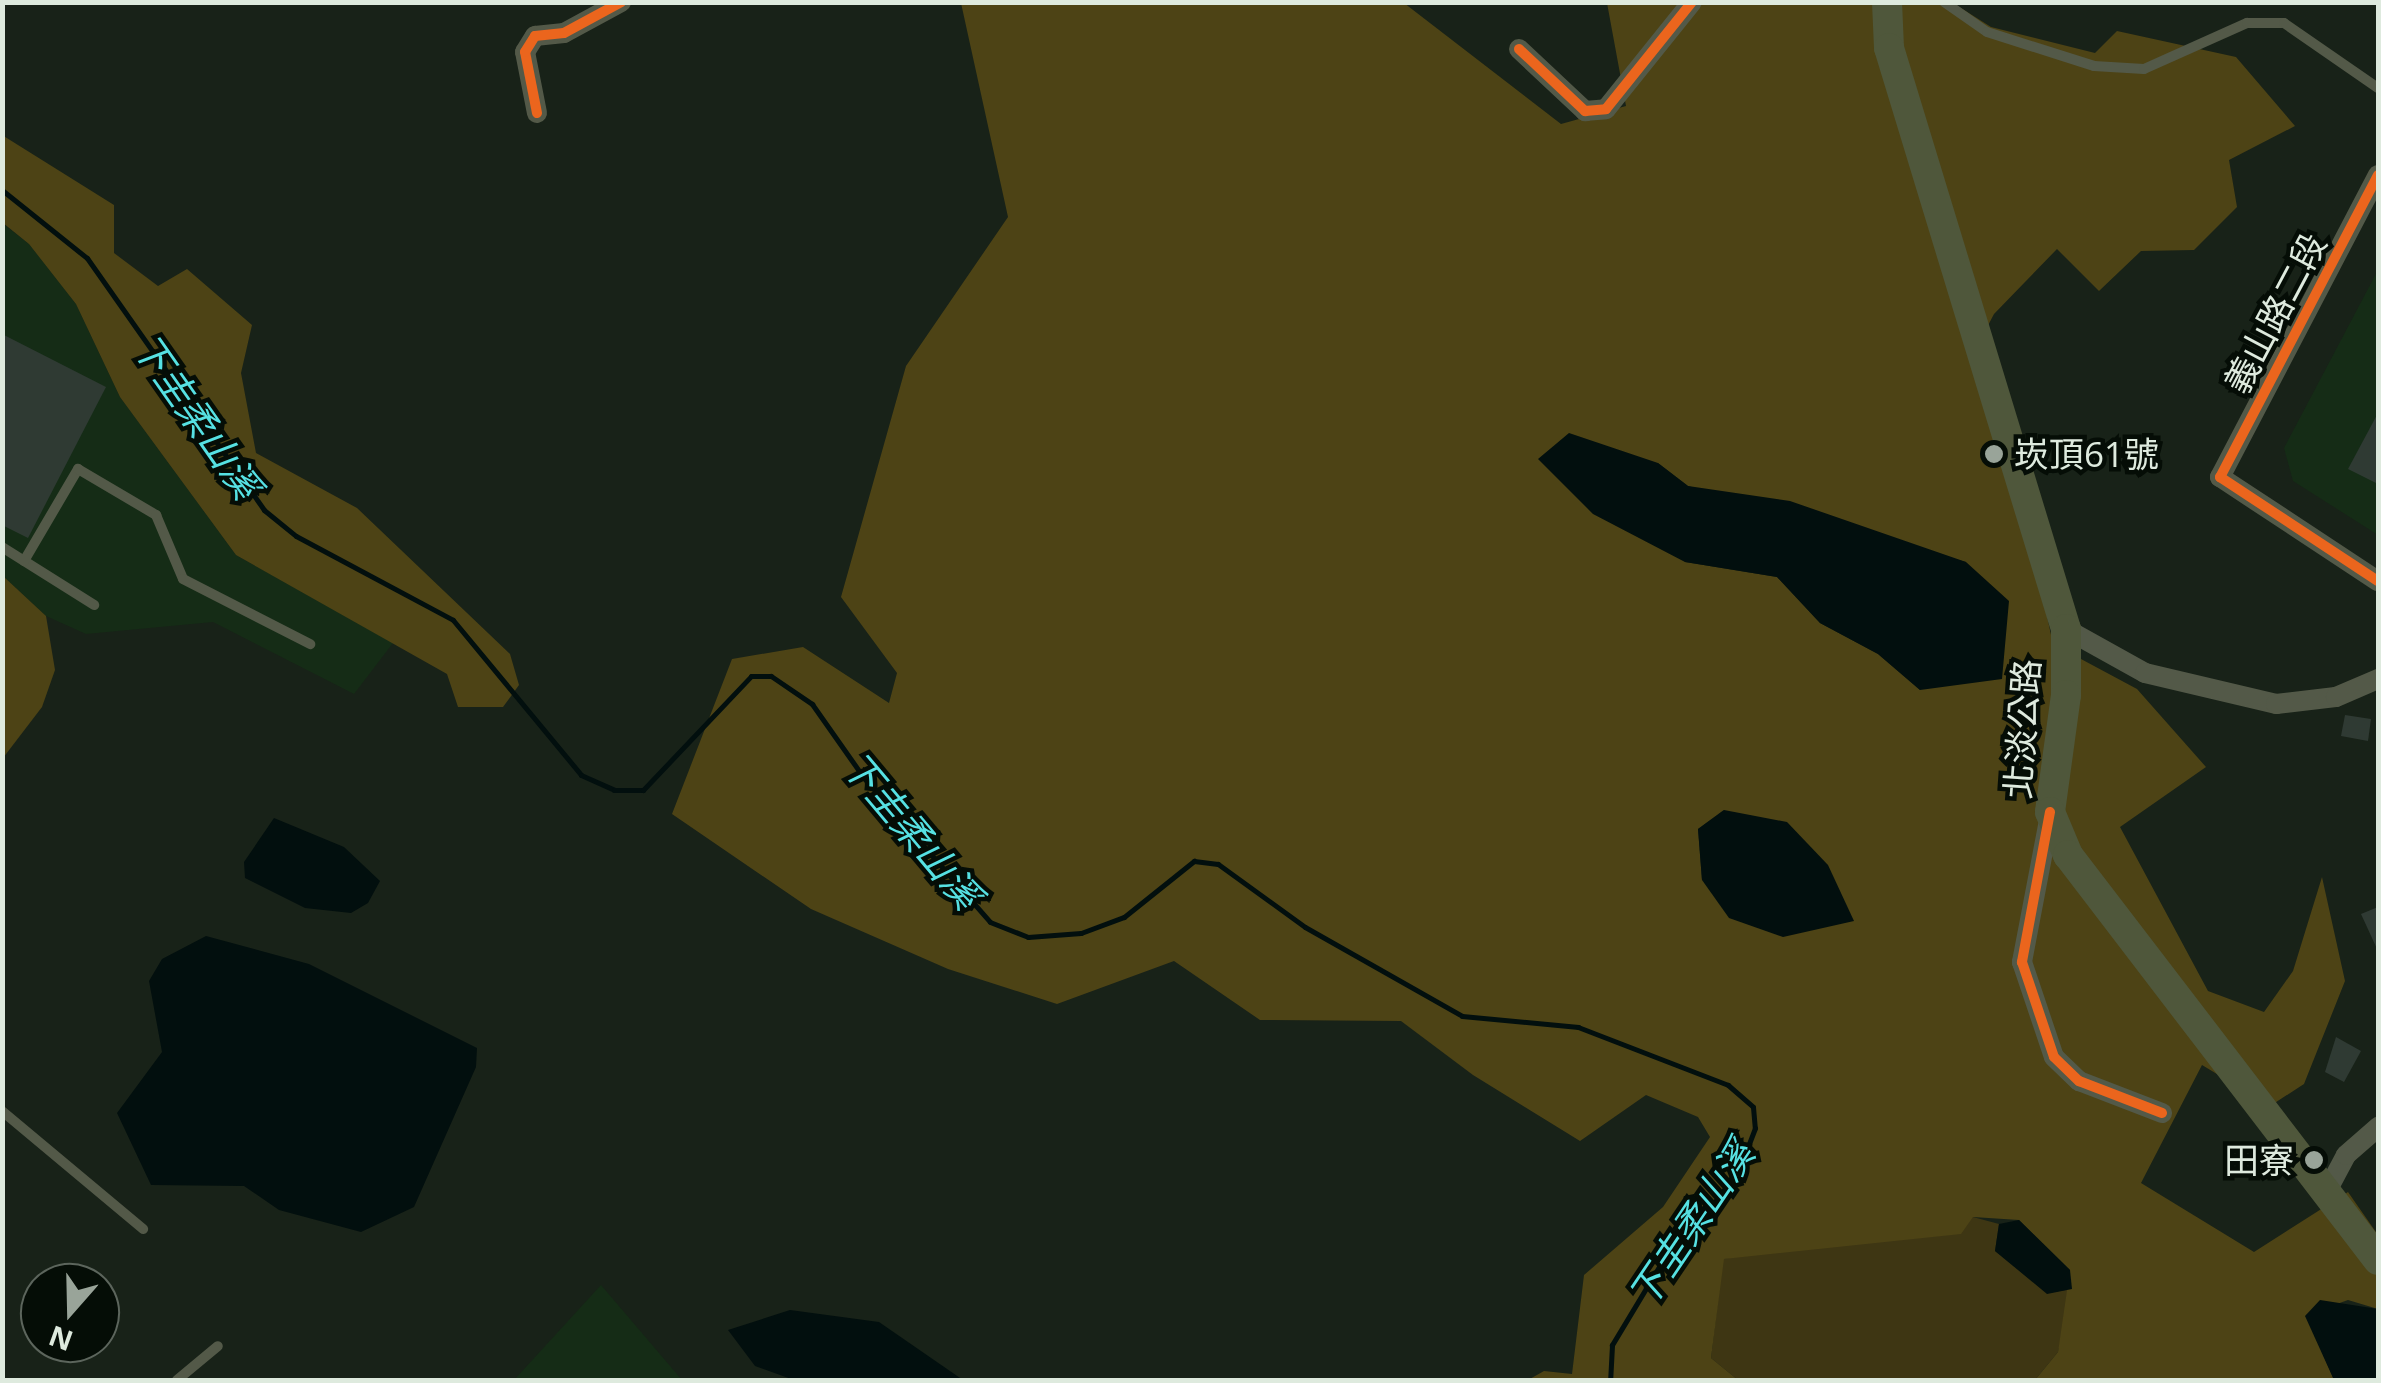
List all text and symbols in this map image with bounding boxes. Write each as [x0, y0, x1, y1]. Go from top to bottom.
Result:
street label: 義山路二段 [2215, 226, 2335, 400]
water label: 下圭柔山溪 [124, 325, 270, 507]
place label: 崁頂61號 [2014, 433, 2159, 475]
marker: 崁頂61號 [1983, 443, 2005, 465]
street label: 北淡公路 [1996, 658, 2048, 800]
water label: 下圭柔山溪 [833, 743, 991, 917]
water label: 下圭柔山溪 [1619, 1132, 1763, 1316]
place label: 田寮 [2224, 1139, 2294, 1181]
marker: 田寮 [2303, 1149, 2325, 1171]
north arrow [20, 1263, 120, 1363]
text: N [43, 1318, 78, 1361]

